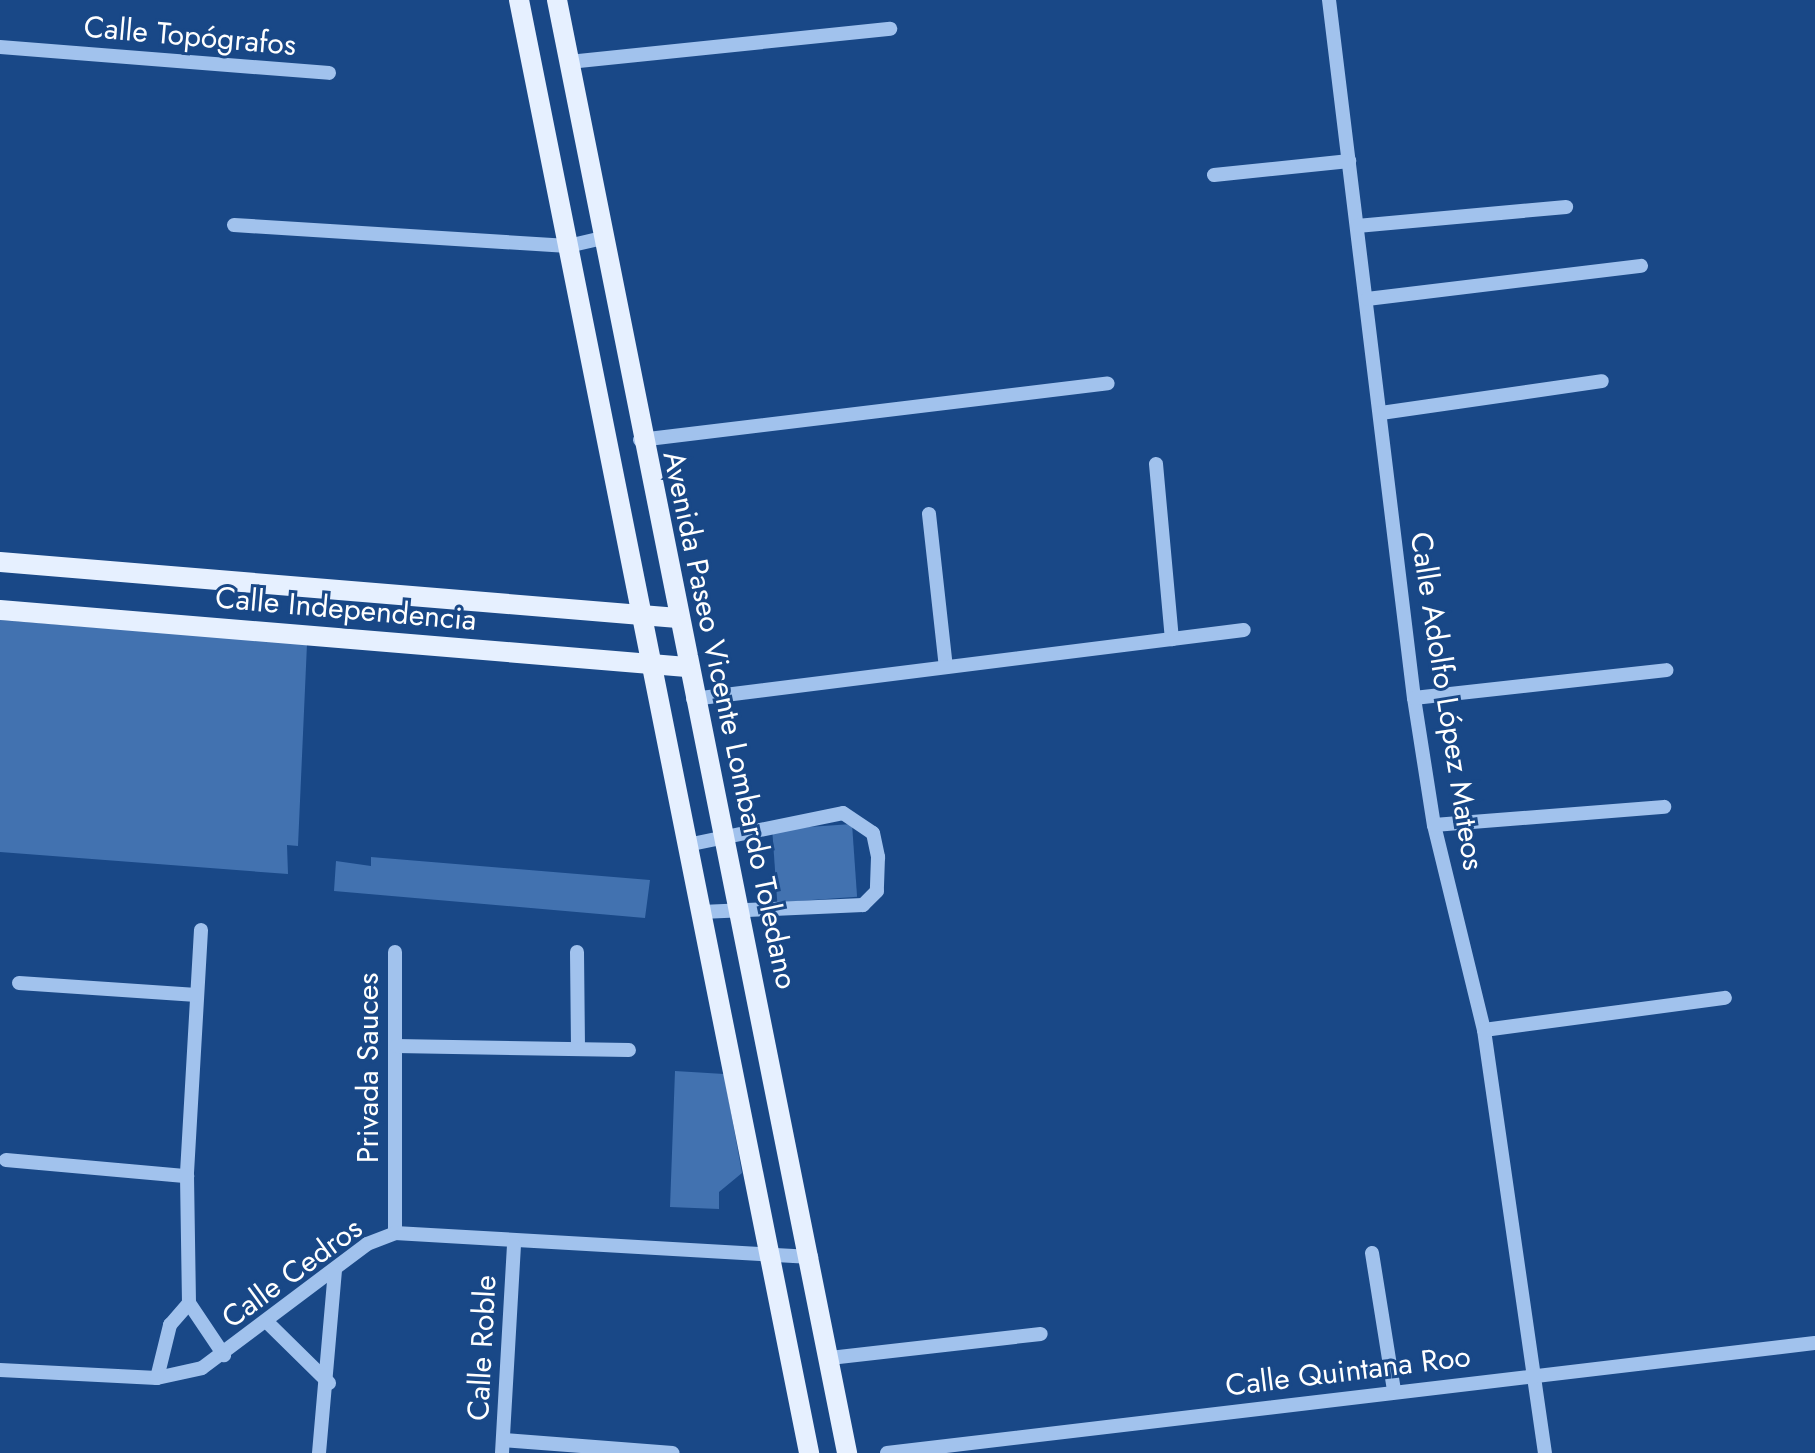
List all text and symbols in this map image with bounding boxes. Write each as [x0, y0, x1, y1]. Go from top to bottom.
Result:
street label: Calle Topógrafos [82, 9, 298, 63]
street label: Avenida Paseo Vicente Lombardo Toledano [655, 448, 805, 992]
street label: Calle Adolfo López Mateos [1402, 529, 1492, 873]
street label: Calle Independencia [214, 580, 478, 638]
street label: Privada Sauces [350, 973, 386, 1163]
street label: Calle Cedros [215, 1210, 369, 1336]
street label: Calle Roble [460, 1274, 504, 1422]
street label: Calle Quintana Roo [1223, 1338, 1473, 1404]

